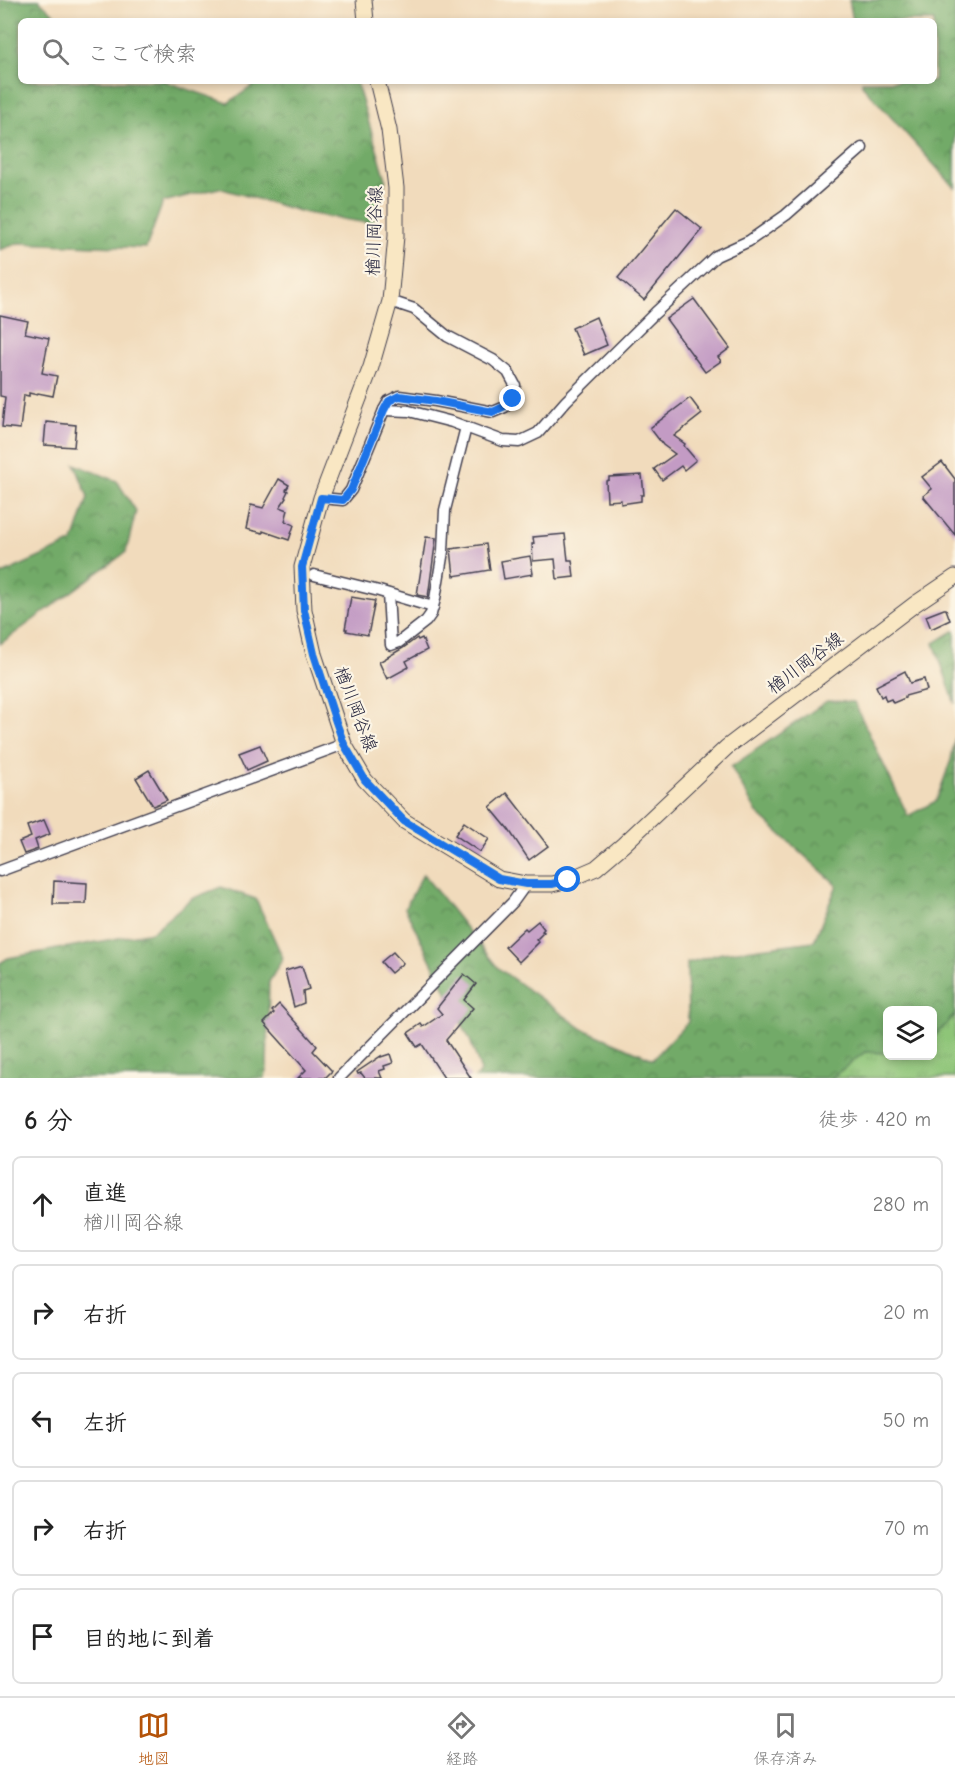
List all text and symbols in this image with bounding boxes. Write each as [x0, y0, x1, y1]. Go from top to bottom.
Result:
search box [18, 18, 937, 84]
icon: search [39, 35, 72, 68]
text: ここで検索 [87, 41, 197, 67]
street label: 楢川岡谷線 [362, 186, 387, 276]
route end [499, 385, 525, 411]
street label: 楢川岡谷線 [763, 628, 848, 699]
street label: 楢川岡谷線 [330, 663, 381, 755]
route start [554, 866, 580, 892]
map controls [883, 1006, 937, 1060]
button: layers [883, 1006, 937, 1060]
text: 6 分 [24, 1106, 73, 1136]
text: 徒歩 · 420 m [819, 1108, 931, 1131]
text: 直進 [83, 1180, 127, 1206]
icon: ahead [26, 1188, 59, 1221]
text: 280 m [873, 1193, 929, 1216]
text: 楢川岡谷線 [83, 1211, 183, 1234]
icon: right [26, 1296, 59, 1329]
text: 20 m [883, 1301, 929, 1324]
text: 右折 [83, 1302, 127, 1328]
icon: left [26, 1404, 59, 1437]
text: 50 m [883, 1409, 929, 1432]
text: 左折 [83, 1410, 127, 1436]
icon: right [26, 1512, 59, 1545]
text: 70 m [884, 1517, 929, 1540]
text: 右折 [83, 1518, 127, 1544]
icon: arrive [26, 1620, 59, 1653]
text: 目的地に到着 [83, 1626, 215, 1652]
tab: 地図 [137, 1709, 170, 1769]
tab: 経路 [445, 1709, 478, 1769]
tab: 保存済み [753, 1709, 817, 1769]

